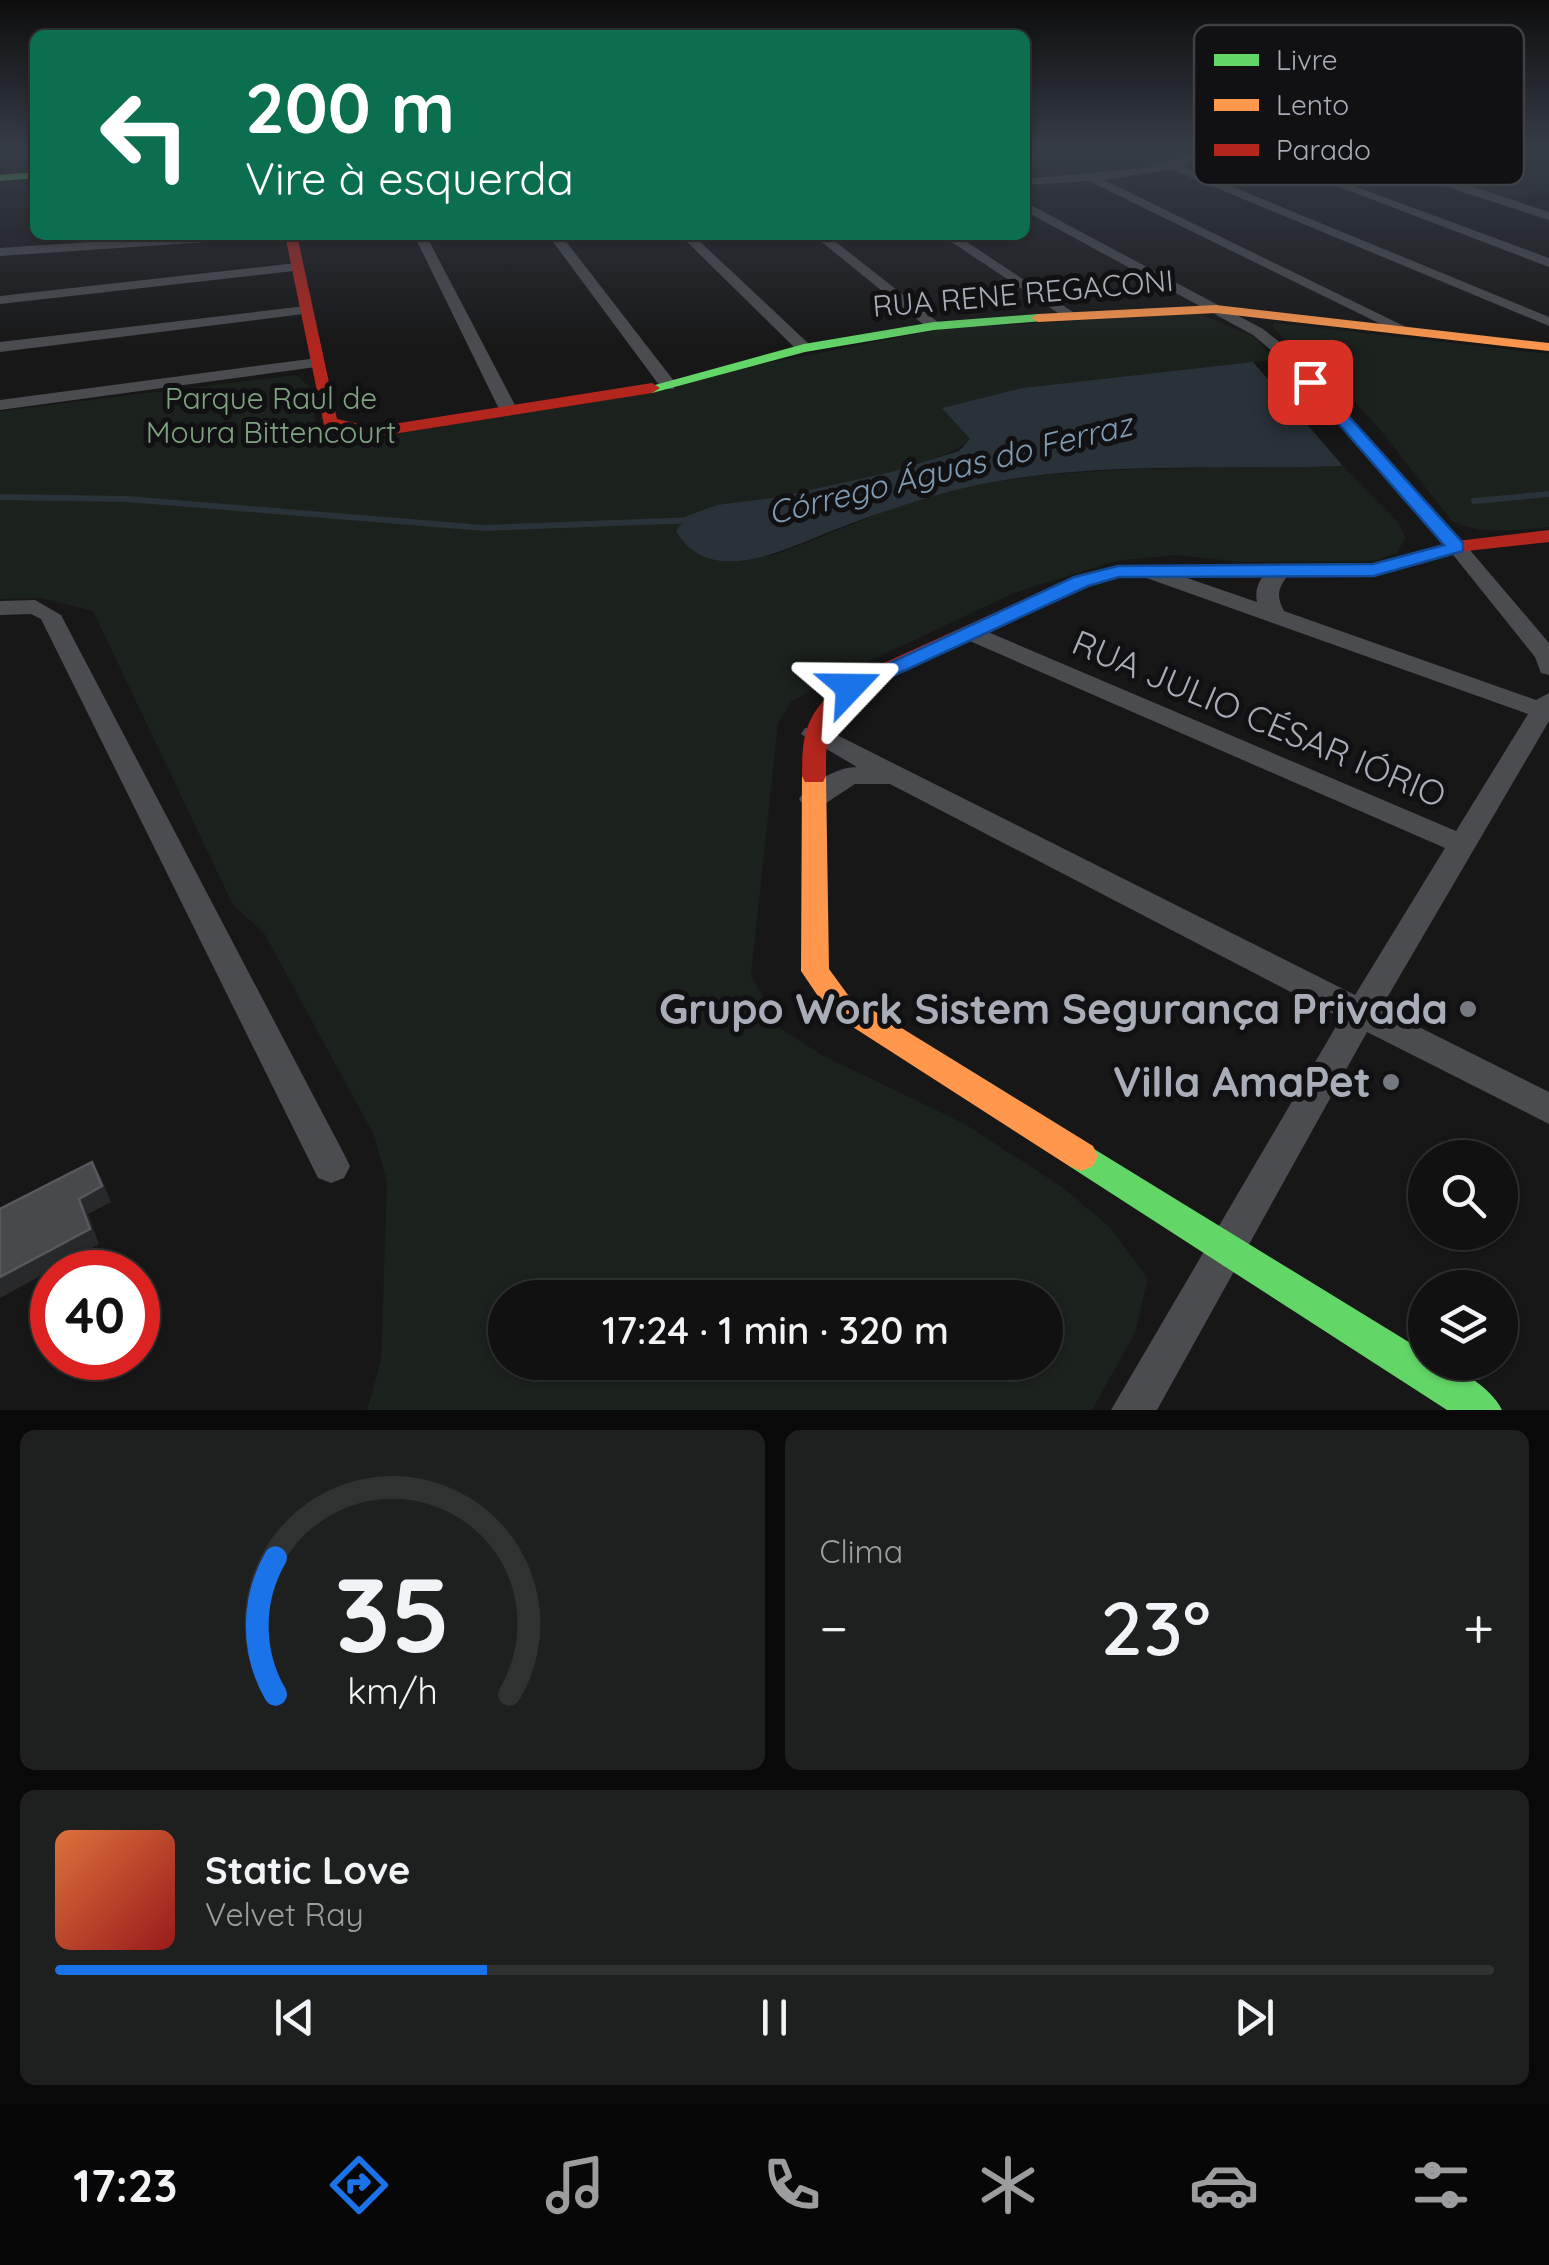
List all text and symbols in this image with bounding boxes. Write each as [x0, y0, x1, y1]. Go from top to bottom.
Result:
legend [1194, 25, 1524, 185]
text: Livre [1276, 42, 1338, 77]
text: 200 m [245, 63, 455, 151]
icon: left [80, 70, 210, 200]
text: Lento [1276, 87, 1349, 122]
text: Parado [1276, 132, 1371, 167]
text: Vire à esquerda [245, 150, 574, 206]
street label: RUA RENE REGACONI [871, 261, 1175, 325]
pin [1268, 340, 1353, 425]
icon: arrive [1283, 355, 1338, 410]
park label: Parque Raul de Moura Bittencourt [146, 379, 396, 451]
water label: Córrego Águas do Ferraz [764, 403, 1138, 533]
street label: RUA JULIO CÉSAR IÓRIO [1066, 619, 1453, 817]
position arrow [798, 635, 902, 739]
place label: Grupo Work Sistem Segurança Privada [659, 982, 1448, 1035]
marker: Grupo Work Sistem Segurança Privada [1457, 998, 1479, 1020]
place label: Villa AmaPet [1113, 1055, 1371, 1108]
marker: Villa AmaPet [1380, 1071, 1402, 1093]
map controls [1408, 1140, 1518, 1380]
button: search [1408, 1140, 1518, 1250]
speed limit sign: 40 [30, 1250, 160, 1380]
button: layers [1408, 1270, 1518, 1380]
text: 17:24 · 1 min · 320 m [602, 1306, 949, 1354]
text: Clima [820, 1531, 903, 1571]
text: 35 [334, 1548, 450, 1678]
text: 23° [1100, 1580, 1211, 1674]
text: − [820, 1593, 848, 1662]
text: + [1463, 1593, 1494, 1662]
text: km/h [347, 1668, 438, 1713]
text: Static Love [205, 1846, 410, 1894]
text: Velvet Ray [205, 1894, 364, 1934]
icon: previous [267, 1990, 322, 2045]
icon: pause [747, 1990, 802, 2045]
icon: next [1227, 1990, 1282, 2045]
icon: directions [324, 2150, 394, 2220]
icon: music [540, 2150, 610, 2220]
icon: phone [757, 2150, 827, 2220]
icon: climate [973, 2150, 1043, 2220]
icon: car [1189, 2150, 1259, 2220]
icon: filters [1406, 2150, 1476, 2220]
text: 17:23 [73, 2157, 177, 2213]

